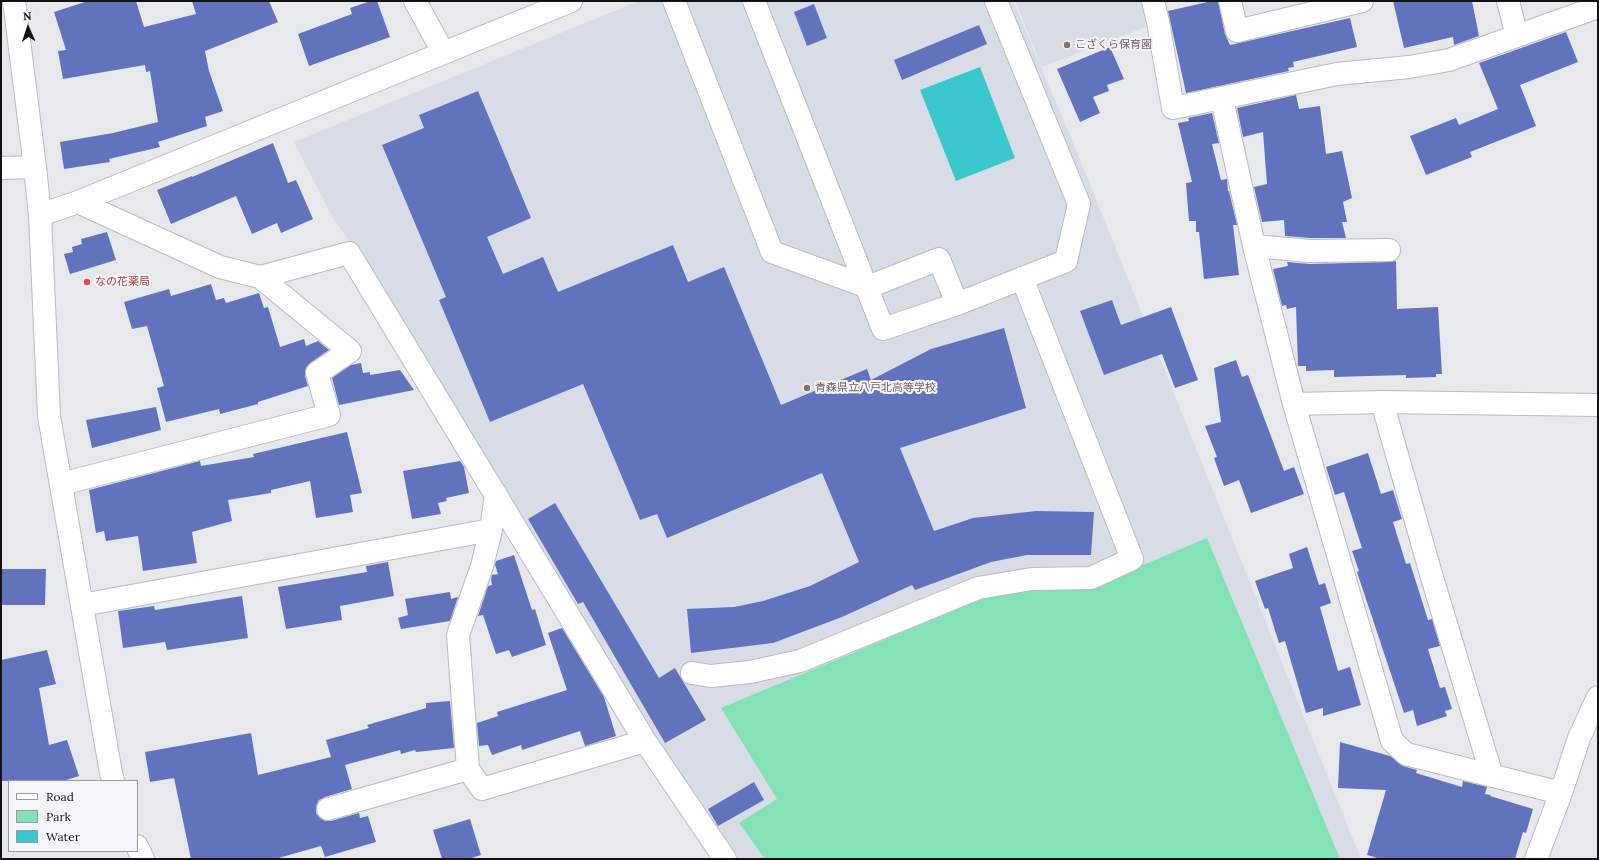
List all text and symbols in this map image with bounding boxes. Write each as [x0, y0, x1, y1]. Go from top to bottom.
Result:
north arrow [8, 8, 48, 48]
text: N [23, 9, 32, 23]
place label: こざくら保育園 [1075, 38, 1152, 52]
marker: こざくら保育園 [1062, 40, 1072, 50]
place label: なの花薬局 [95, 275, 150, 289]
marker: なの花薬局 [82, 277, 92, 287]
place label: 青森県立八戸北高等学校 [815, 381, 936, 395]
marker: 青森県立八戸北高等学校 [802, 383, 812, 393]
legend [8, 780, 138, 852]
text: Road [46, 789, 74, 804]
text: Park [46, 809, 71, 824]
text: Water [46, 829, 80, 844]

